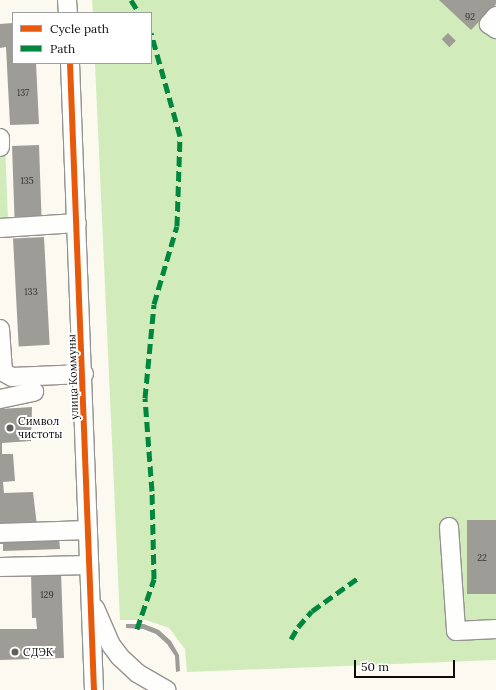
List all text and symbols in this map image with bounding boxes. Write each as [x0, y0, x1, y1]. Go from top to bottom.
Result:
legend [12, 12, 152, 64]
house number: 92 [465, 12, 475, 22]
text: Cycle path [50, 21, 109, 36]
text: Path [50, 41, 75, 56]
house number: 137 [17, 88, 29, 98]
house number: 135 [20, 176, 34, 186]
house number: 133 [24, 287, 38, 297]
street label: улица Коммуны [65, 334, 81, 420]
place label: Символ чистоты [18, 415, 62, 441]
marker: Символ чистоты [5, 423, 15, 433]
house number: 22 [477, 553, 487, 563]
house number: 129 [40, 590, 54, 600]
place label: СДЭК [23, 645, 53, 659]
marker: СДЭК [10, 647, 20, 657]
scale bar [356, 652, 457, 678]
text: 50 m [361, 659, 389, 674]

